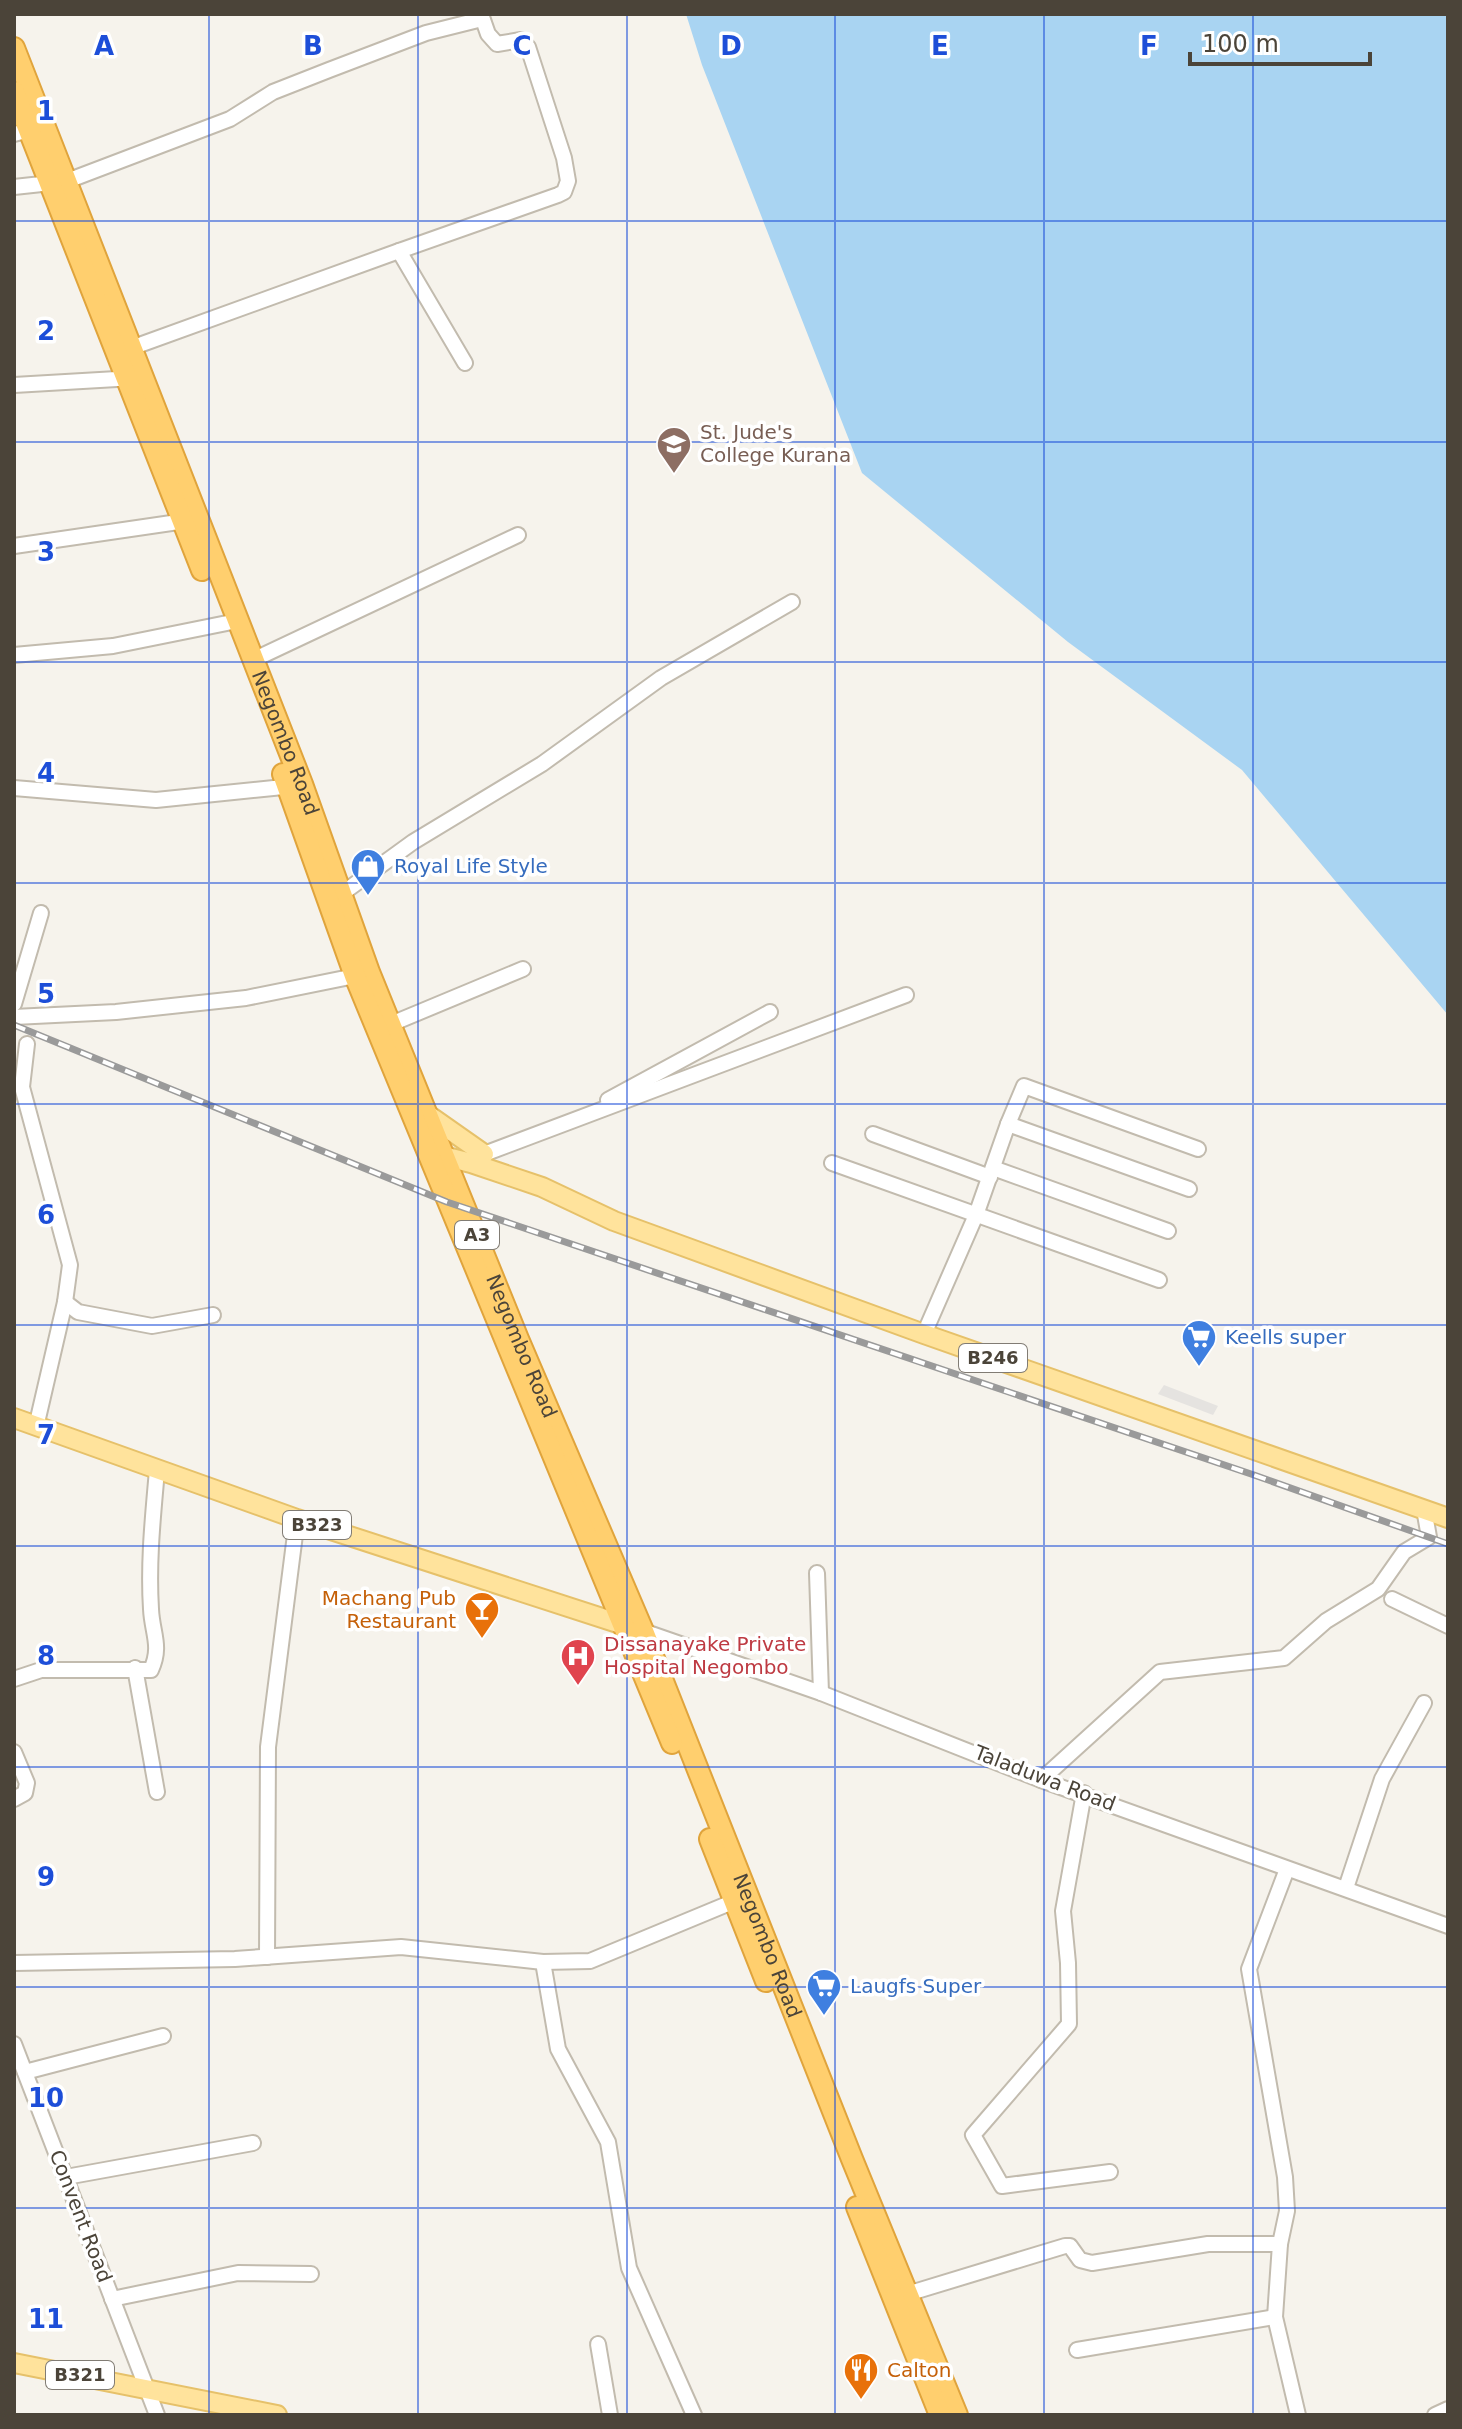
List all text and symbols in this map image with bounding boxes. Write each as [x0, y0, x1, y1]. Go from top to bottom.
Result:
scale bar [1190, 16, 1370, 66]
text: 100 m [1202, 30, 1279, 58]
text: A [94, 31, 114, 61]
text: B [303, 31, 323, 61]
text: C [512, 31, 532, 61]
text: D [720, 31, 742, 61]
text: E [931, 31, 949, 61]
text: F [1140, 31, 1158, 61]
text: 1 [37, 96, 55, 126]
text: 2 [37, 316, 55, 346]
place label: St. Jude's College Kurana [700, 420, 851, 467]
school or university icon: St. Jude's College Kurana [655, 425, 693, 475]
text: 3 [37, 537, 55, 567]
street label: Negombo Road [247, 667, 324, 818]
text: 4 [37, 758, 55, 788]
shop icon: Royal Life Style [349, 847, 387, 897]
place label: Royal Life Style [394, 854, 548, 878]
text: 5 [37, 979, 55, 1009]
text: 6 [37, 1200, 55, 1230]
road number: A3 [455, 1221, 499, 1249]
street label: Negombo Road [481, 1271, 562, 1422]
supermarket icon: Keells super [1180, 1318, 1218, 1368]
place label: Keells super [1225, 1325, 1347, 1349]
road number: B246 [959, 1344, 1027, 1372]
text: 7 [37, 1420, 55, 1450]
road number: B323 [283, 1511, 351, 1539]
place label: Machang Pub Restaurant [322, 1586, 456, 1633]
bar icon: Machang Pub Restaurant [463, 1590, 501, 1640]
place label: Dissanayake Private Hospital Negombo [604, 1632, 806, 1679]
hospital icon: Dissanayake Private Hospital Negombo [559, 1637, 597, 1687]
text: 8 [37, 1641, 55, 1671]
street label: Taladuwa Road [970, 1740, 1119, 1816]
text: 9 [37, 1862, 55, 1892]
street label: Negombo Road [728, 1870, 807, 2021]
supermarket icon: Laugfs Super [805, 1967, 843, 2017]
place label: Laugfs Super [850, 1974, 982, 1998]
text: 10 [28, 2083, 64, 2113]
street label: Convent Road [45, 2146, 117, 2286]
text: 11 [28, 2304, 64, 2334]
restaurant icon: Calton [842, 2351, 880, 2401]
place label: Calton [887, 2358, 952, 2382]
road number: B321 [46, 2361, 114, 2389]

